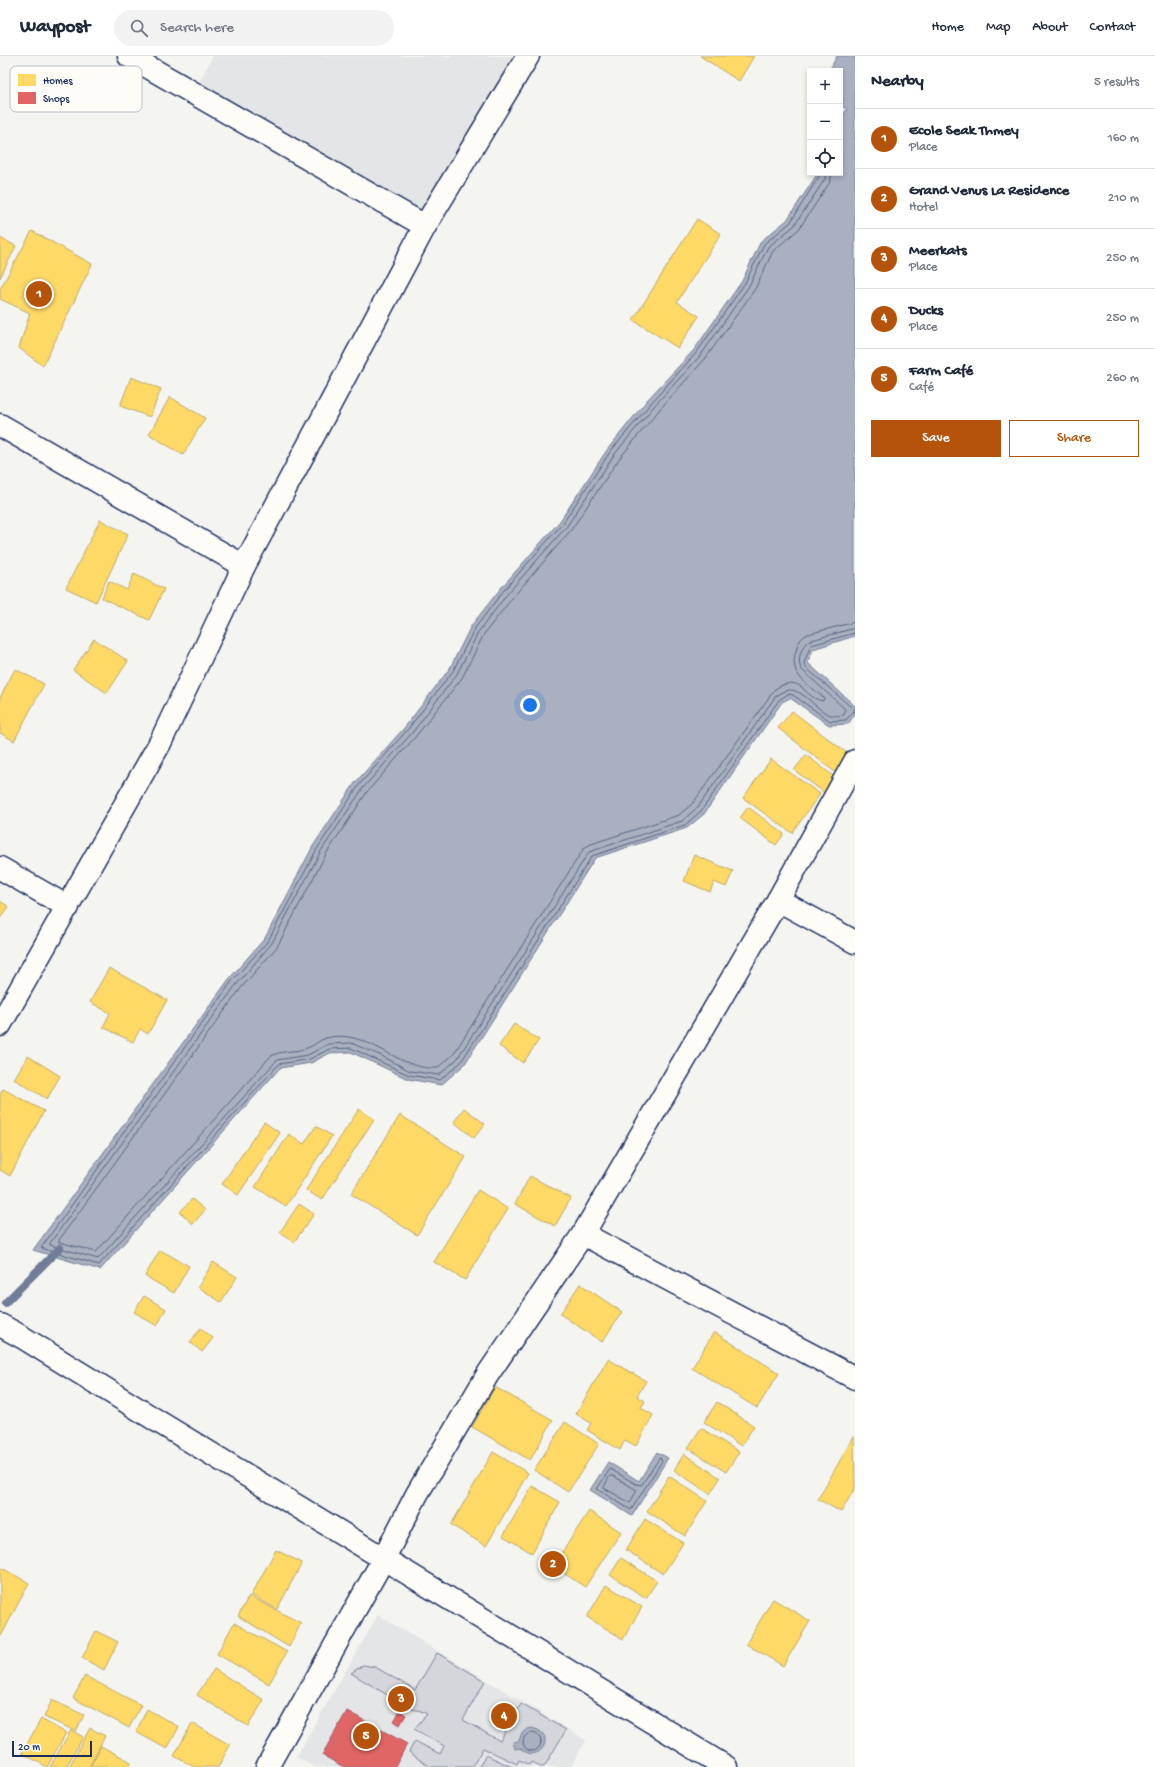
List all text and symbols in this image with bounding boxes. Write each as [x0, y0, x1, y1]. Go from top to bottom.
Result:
search box [114, 10, 394, 46]
text: Waypost [20, 16, 90, 39]
icon: search [128, 17, 150, 39]
text: Search here [160, 19, 234, 37]
text: Home [932, 19, 964, 36]
text: Map [986, 19, 1010, 36]
text: About [1032, 19, 1068, 36]
text: Contact [1090, 19, 1135, 36]
legend [10, 66, 142, 112]
map controls [807, 68, 843, 176]
button: + [807, 68, 843, 104]
text: Nearby [871, 72, 924, 92]
text: 5 results [1094, 75, 1139, 90]
text: Homes [43, 76, 73, 88]
text: Shops [43, 94, 70, 106]
button: − [807, 104, 843, 140]
text: Ecole Seak Thmey [909, 122, 1019, 140]
text: 1 [881, 131, 887, 146]
text: 160 m [1107, 131, 1139, 146]
button: locate [807, 140, 843, 176]
text: Place [909, 140, 937, 155]
text: Grand Venus La Residence [909, 182, 1069, 200]
text: 2 [881, 191, 887, 206]
text: 210 m [1108, 191, 1139, 206]
text: Hotel [909, 200, 938, 215]
text: Meerkats [909, 242, 967, 260]
text: 3 [881, 251, 887, 266]
text: 250 m [1106, 251, 1139, 266]
text: Place [909, 260, 937, 275]
pin: 1 [26, 279, 52, 309]
text: Ducks [909, 302, 943, 320]
text: 4 [881, 311, 887, 326]
text: 250 m [1106, 311, 1139, 326]
text: Place [909, 320, 937, 335]
text: Farm Café [909, 362, 973, 380]
text: 5 [881, 371, 887, 386]
text: 260 m [1106, 371, 1139, 386]
text: Café [909, 380, 934, 395]
button: Save [871, 420, 1001, 457]
button: Share [1009, 420, 1139, 457]
your location [520, 695, 540, 715]
pin: 2 [540, 1549, 566, 1579]
pin: 3 [388, 1684, 414, 1714]
pin: 4 [491, 1701, 517, 1731]
pin: 5 [353, 1721, 379, 1751]
scale bar [12, 1739, 92, 1758]
text: 20 m [18, 1742, 40, 1754]

